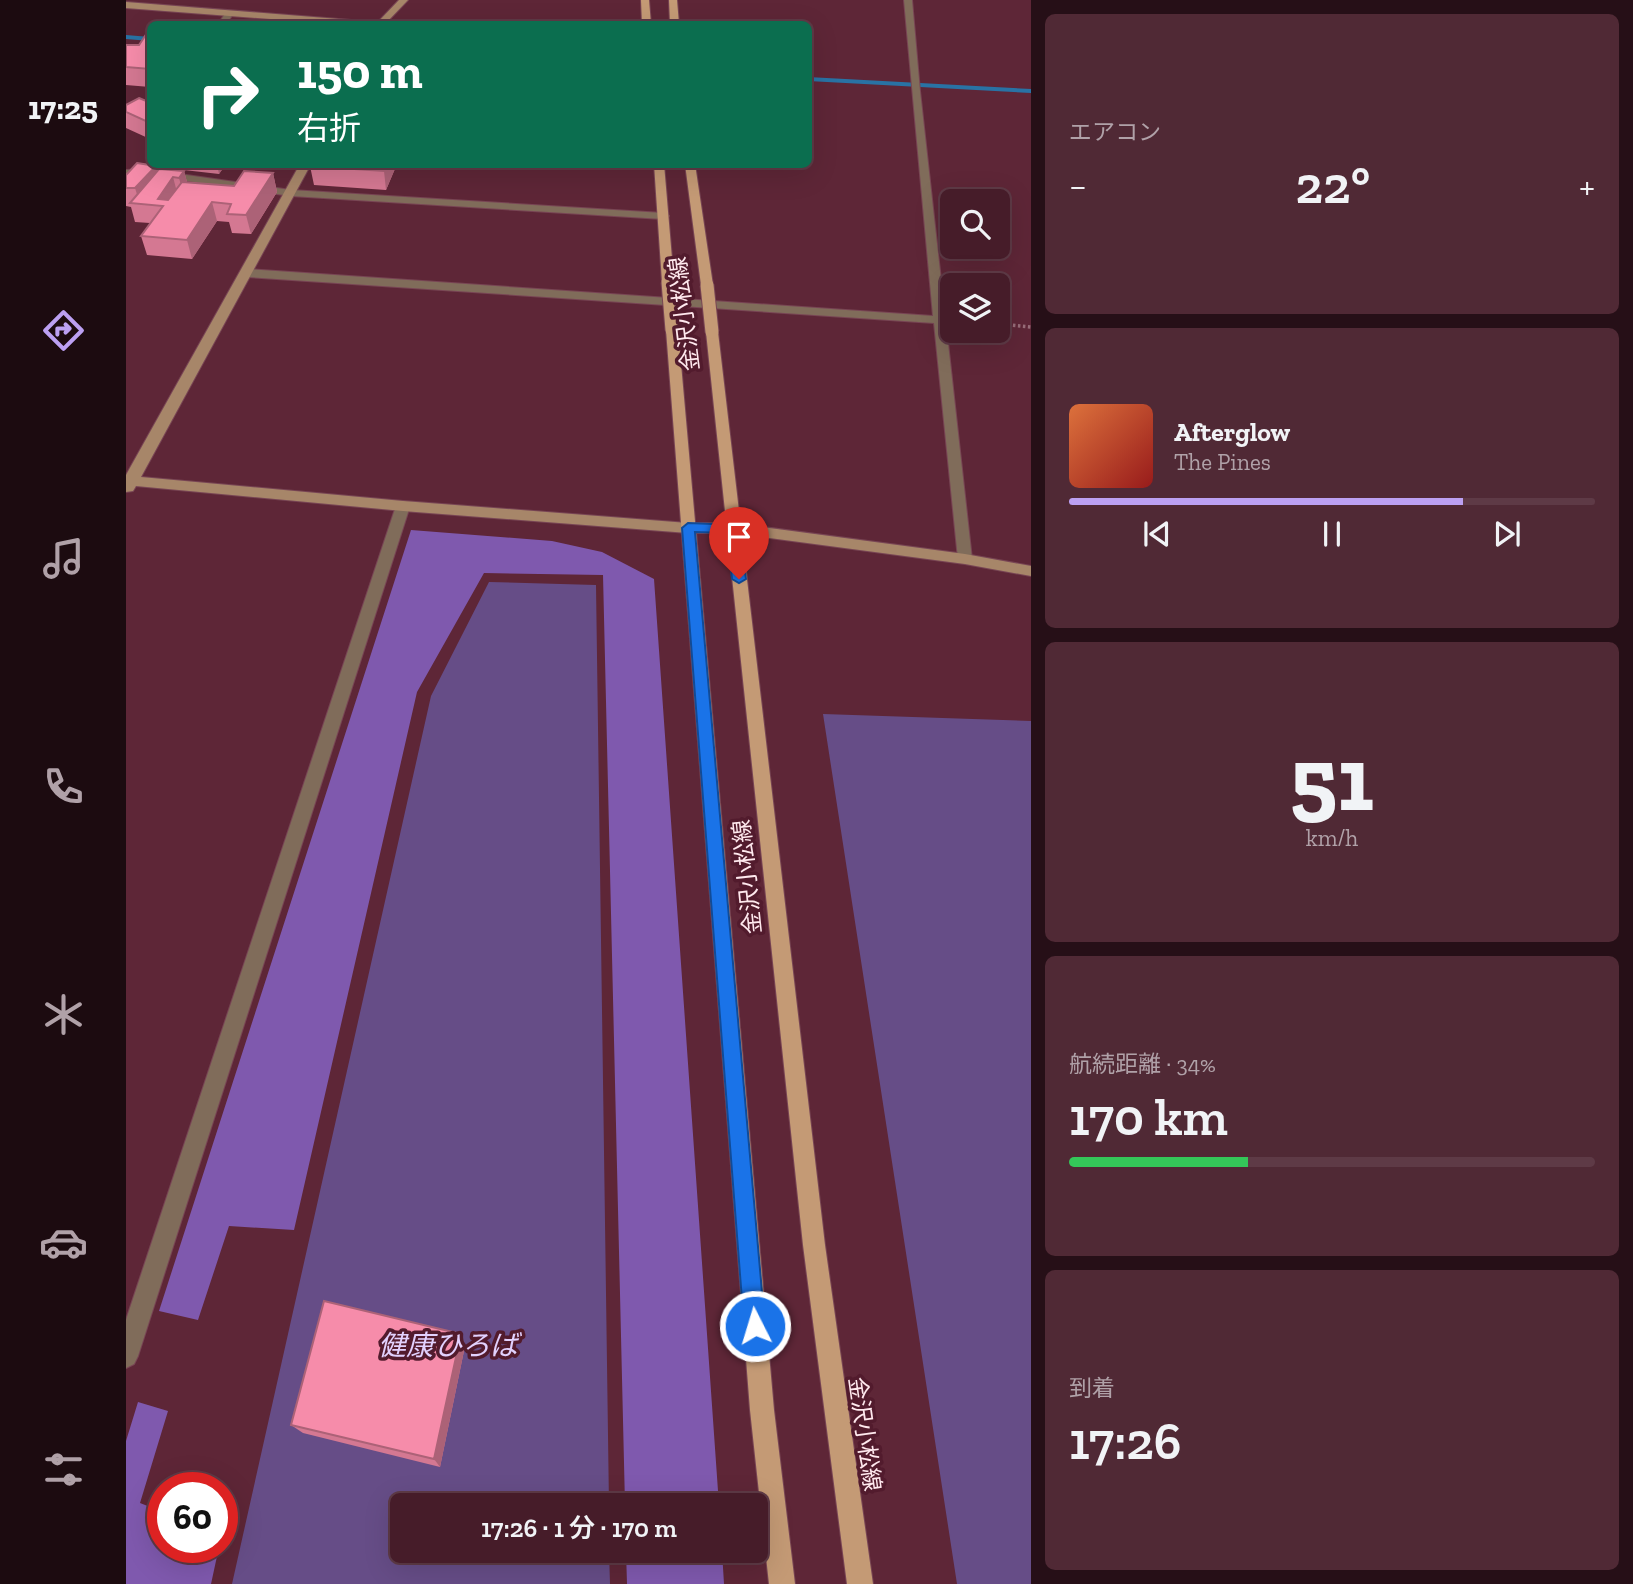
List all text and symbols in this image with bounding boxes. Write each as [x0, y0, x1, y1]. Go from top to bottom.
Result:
text: 150 m [297, 42, 423, 101]
icon: right [182, 49, 273, 140]
text: 17:25 [28, 89, 98, 127]
text: 右折 [297, 109, 361, 147]
text: エアコン [1069, 118, 1161, 146]
text: 22° [1296, 154, 1370, 216]
text: − [1069, 163, 1087, 209]
text: + [1579, 163, 1595, 209]
map controls [940, 189, 1010, 343]
button: search [940, 189, 1010, 259]
street label: 金沢小松線 [663, 255, 705, 373]
button: layers [940, 273, 1010, 343]
icon: directions [39, 306, 88, 355]
text: Afterglow [1174, 416, 1290, 448]
text: The Pines [1174, 448, 1271, 476]
pin [709, 507, 769, 579]
icon: previous [1138, 515, 1176, 553]
icon: pause [1313, 515, 1351, 553]
icon: next [1488, 515, 1526, 553]
icon: arrive [720, 518, 758, 556]
icon: music [39, 534, 88, 583]
text: 51 [1290, 724, 1374, 833]
icon: phone [39, 762, 88, 811]
street label: 金沢小松線 [727, 818, 767, 936]
text: km/h [1306, 824, 1358, 852]
icon: climate [39, 990, 88, 1039]
text: 航続距離 · 34% [1069, 1050, 1216, 1078]
text: 170 km [1069, 1086, 1228, 1148]
icon: car [39, 1218, 88, 1267]
position arrow [718, 1289, 792, 1363]
park label: 健康ひろば [378, 1329, 523, 1362]
text: 到着 [1069, 1374, 1115, 1402]
street label: 金沢小松線 [843, 1375, 887, 1493]
text: 17:26 [1069, 1410, 1182, 1472]
icon: filters [39, 1445, 88, 1494]
speed limit sign: 60 [147, 1472, 238, 1563]
text: 17:26 · 1 分 · 170 m [481, 1512, 677, 1544]

